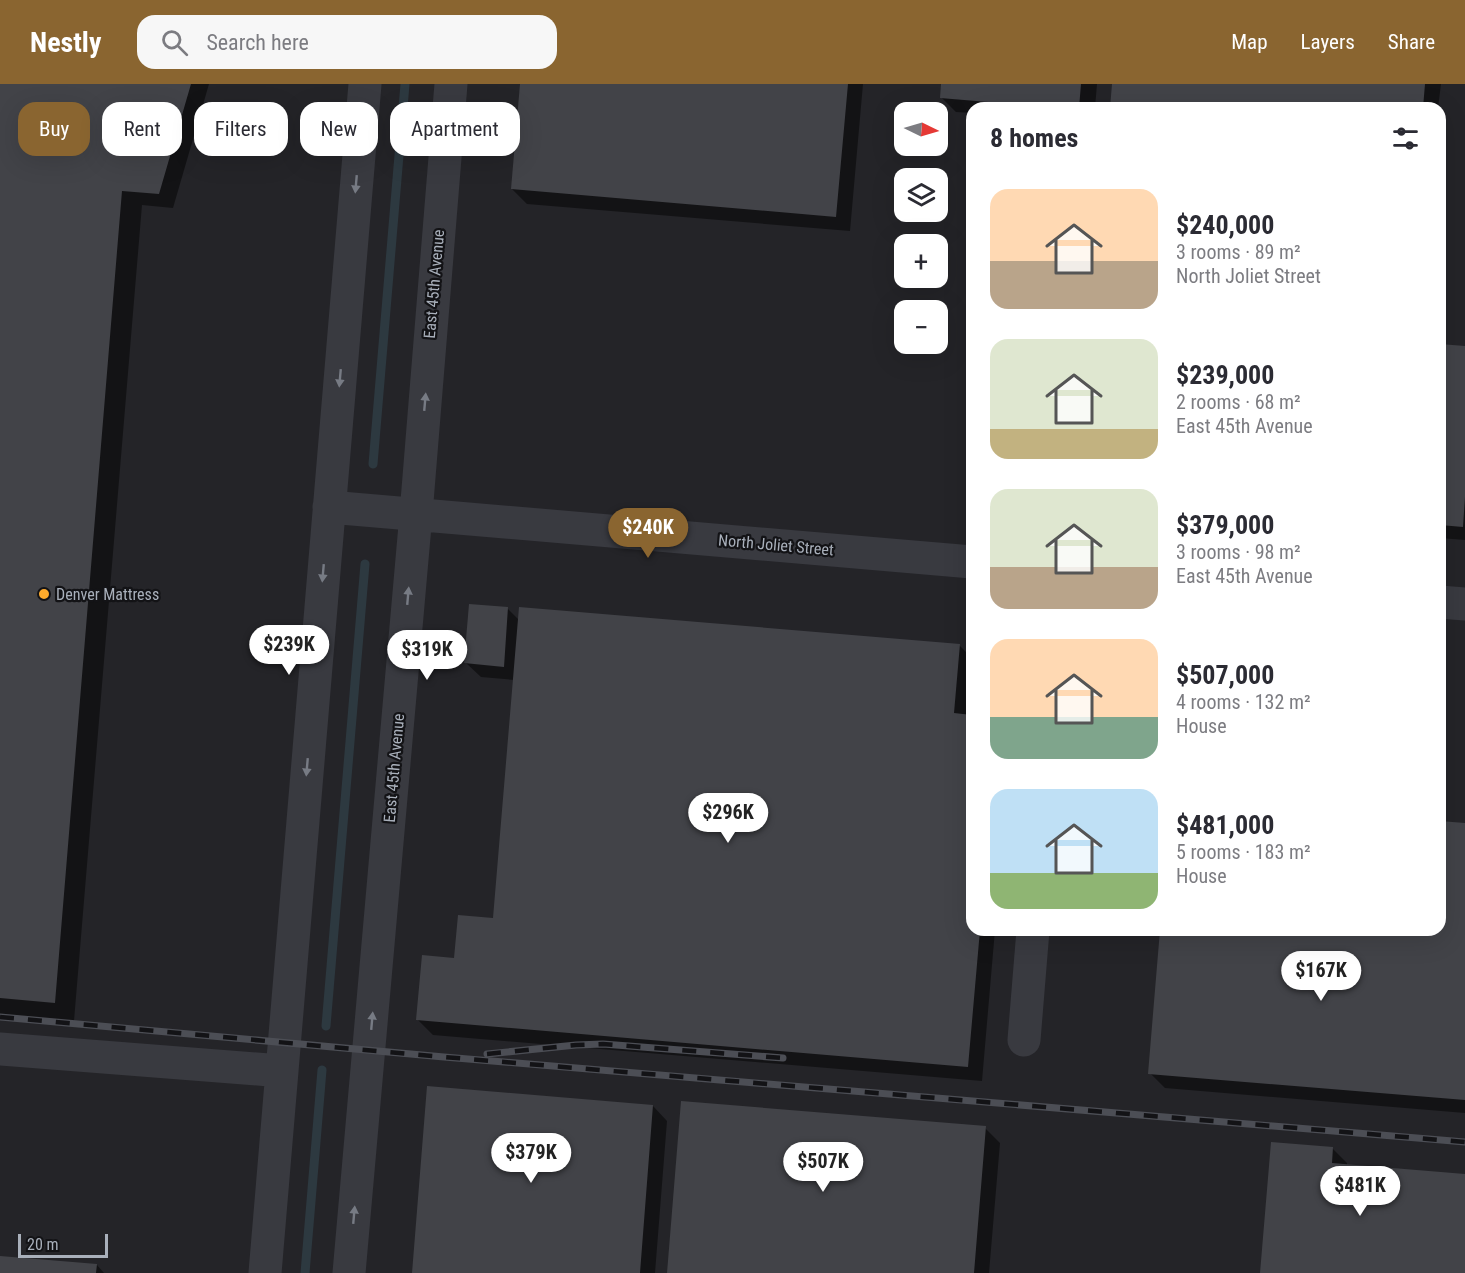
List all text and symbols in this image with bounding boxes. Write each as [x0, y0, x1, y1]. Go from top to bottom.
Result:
search box [137, 15, 557, 69]
text: Nestly [30, 26, 101, 59]
icon: search [158, 26, 191, 59]
text: Search here [206, 30, 309, 55]
text: Map [1231, 30, 1268, 54]
text: Layers [1301, 30, 1355, 54]
text: Share [1388, 30, 1435, 54]
chip: Buy [18, 102, 90, 156]
chip: Rent [102, 102, 182, 156]
chip: Filters [194, 102, 288, 156]
chip: New [300, 102, 378, 156]
chip: Apartment [390, 102, 520, 156]
north arrow [894, 102, 948, 156]
map controls [894, 102, 948, 354]
icon: filters [1389, 122, 1422, 155]
text: 8 homes [990, 123, 1078, 153]
button: layers [894, 168, 948, 222]
one-way arrow [351, 175, 361, 194]
text: $240,000 [1176, 210, 1274, 240]
icon: home [1038, 213, 1110, 285]
street label: East 45th Avenue [420, 229, 448, 339]
button: + [894, 234, 948, 288]
text: 3 rooms · 89 m² [1176, 240, 1301, 264]
text: North Joliet Street [1176, 264, 1321, 288]
button: − [894, 300, 948, 354]
text: $239,000 [1176, 360, 1274, 390]
icon: home [1038, 363, 1110, 435]
one-way arrow [335, 369, 345, 388]
text: 2 rooms · 68 m² [1176, 390, 1301, 414]
one-way arrow [420, 392, 430, 411]
text: East 45th Avenue [1176, 414, 1313, 438]
pin: $240K [606, 508, 690, 559]
text: $379,000 [1176, 510, 1274, 540]
icon: home [1038, 513, 1110, 585]
text: $240K [622, 515, 674, 539]
street label: North Joliet Street [717, 530, 835, 560]
text: 3 rooms · 98 m² [1176, 540, 1301, 564]
one-way arrow [319, 563, 328, 582]
text: East 45th Avenue [1176, 564, 1313, 588]
place label: Denver Mattress [56, 585, 159, 604]
marker: Denver Mattress [37, 587, 51, 601]
one-way arrow [404, 587, 413, 606]
pin: $239K [247, 625, 331, 676]
pin: $319K [385, 630, 469, 681]
text: $239K [263, 632, 315, 656]
text: $319K [401, 637, 453, 661]
text: $507,000 [1176, 660, 1274, 690]
icon: home [1038, 663, 1110, 735]
text: 4 rooms · 132 m² [1176, 690, 1311, 714]
street label: East 45th Avenue [380, 713, 408, 823]
text: House [1176, 714, 1227, 738]
one-way arrow [302, 758, 312, 777]
pin: $296K [686, 793, 770, 844]
text: $296K [702, 800, 754, 824]
text: $481,000 [1176, 810, 1274, 840]
icon: home [1038, 813, 1110, 885]
text: 5 rooms · 183 m² [1176, 840, 1311, 864]
text: House [1176, 864, 1227, 888]
pin: $167K [1279, 951, 1363, 1002]
text: $167K [1295, 958, 1347, 982]
one-way arrow [367, 1011, 377, 1030]
pin: $379K [489, 1133, 573, 1184]
text: $379K [505, 1140, 557, 1164]
pin: $507K [781, 1142, 865, 1193]
text: $507K [797, 1149, 849, 1173]
pin: $481K [1318, 1166, 1402, 1217]
text: $481K [1334, 1173, 1386, 1197]
one-way arrow [349, 1205, 359, 1224]
scale bar [18, 1231, 108, 1258]
text: 20 m [27, 1235, 59, 1254]

